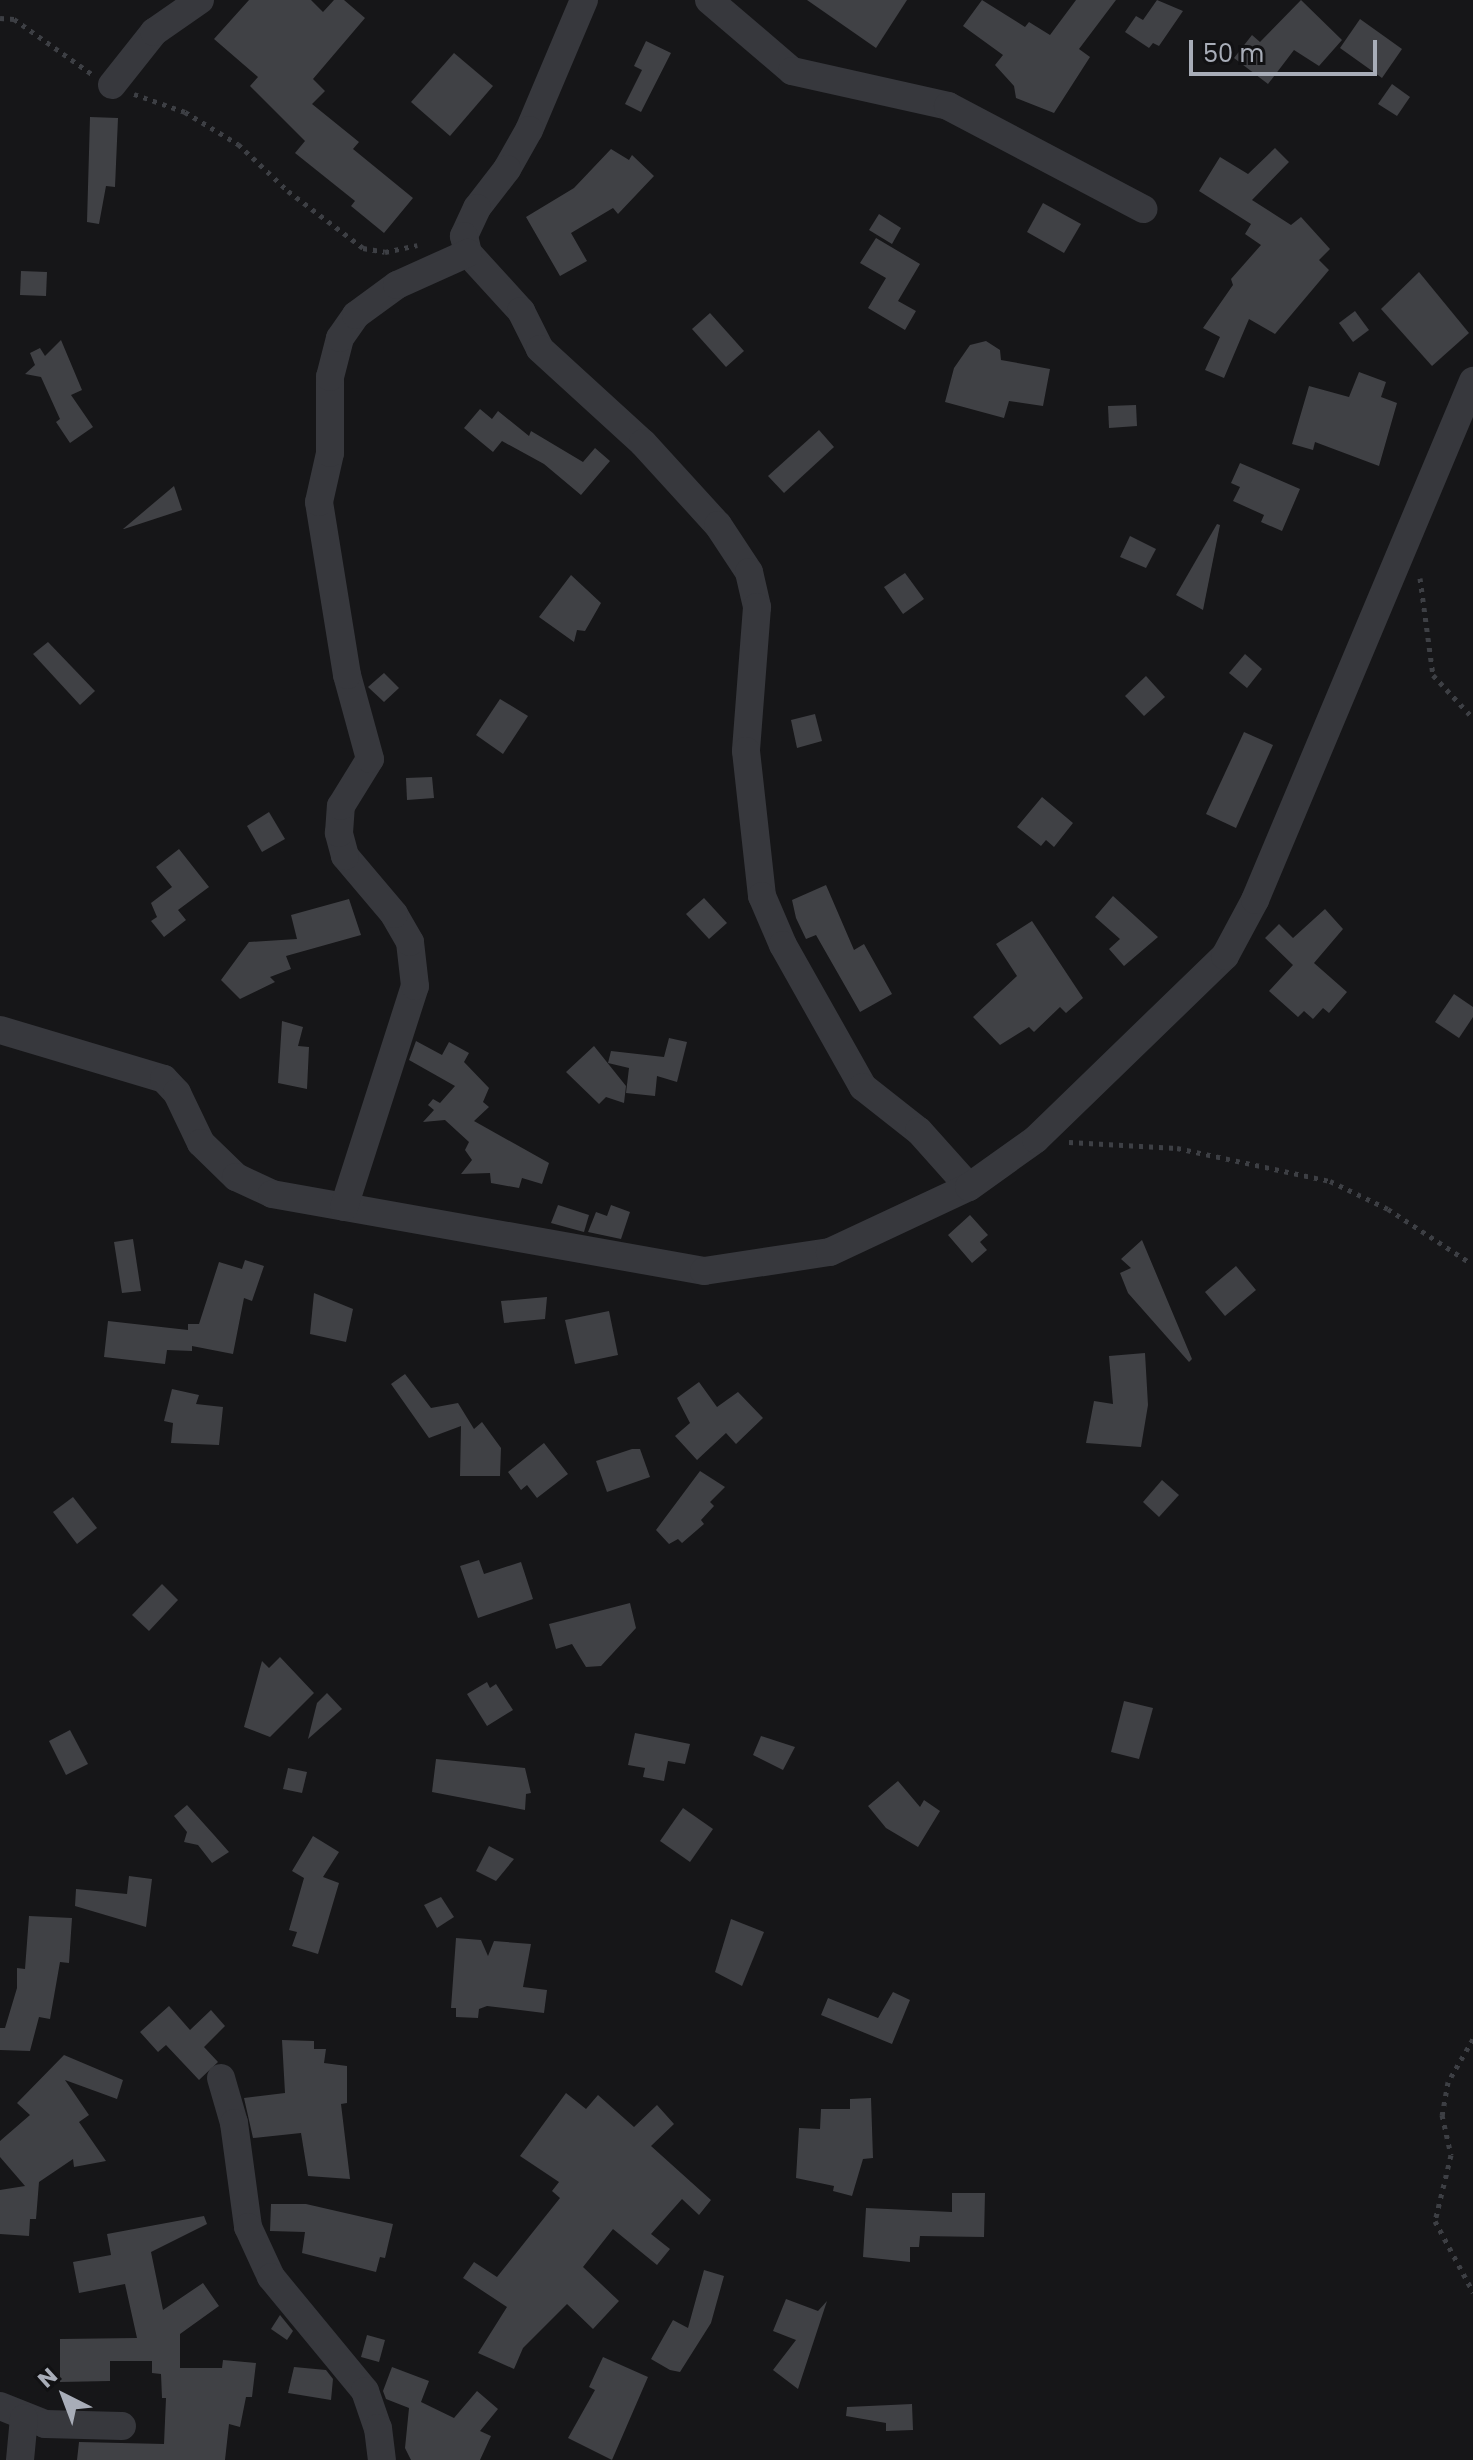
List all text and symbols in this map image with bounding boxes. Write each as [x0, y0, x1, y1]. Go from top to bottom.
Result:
scale bar [1193, 24, 1381, 74]
text: 50 m [1203, 37, 1264, 70]
north arrow [24, 2356, 104, 2436]
text: N [31, 2361, 64, 2395]

